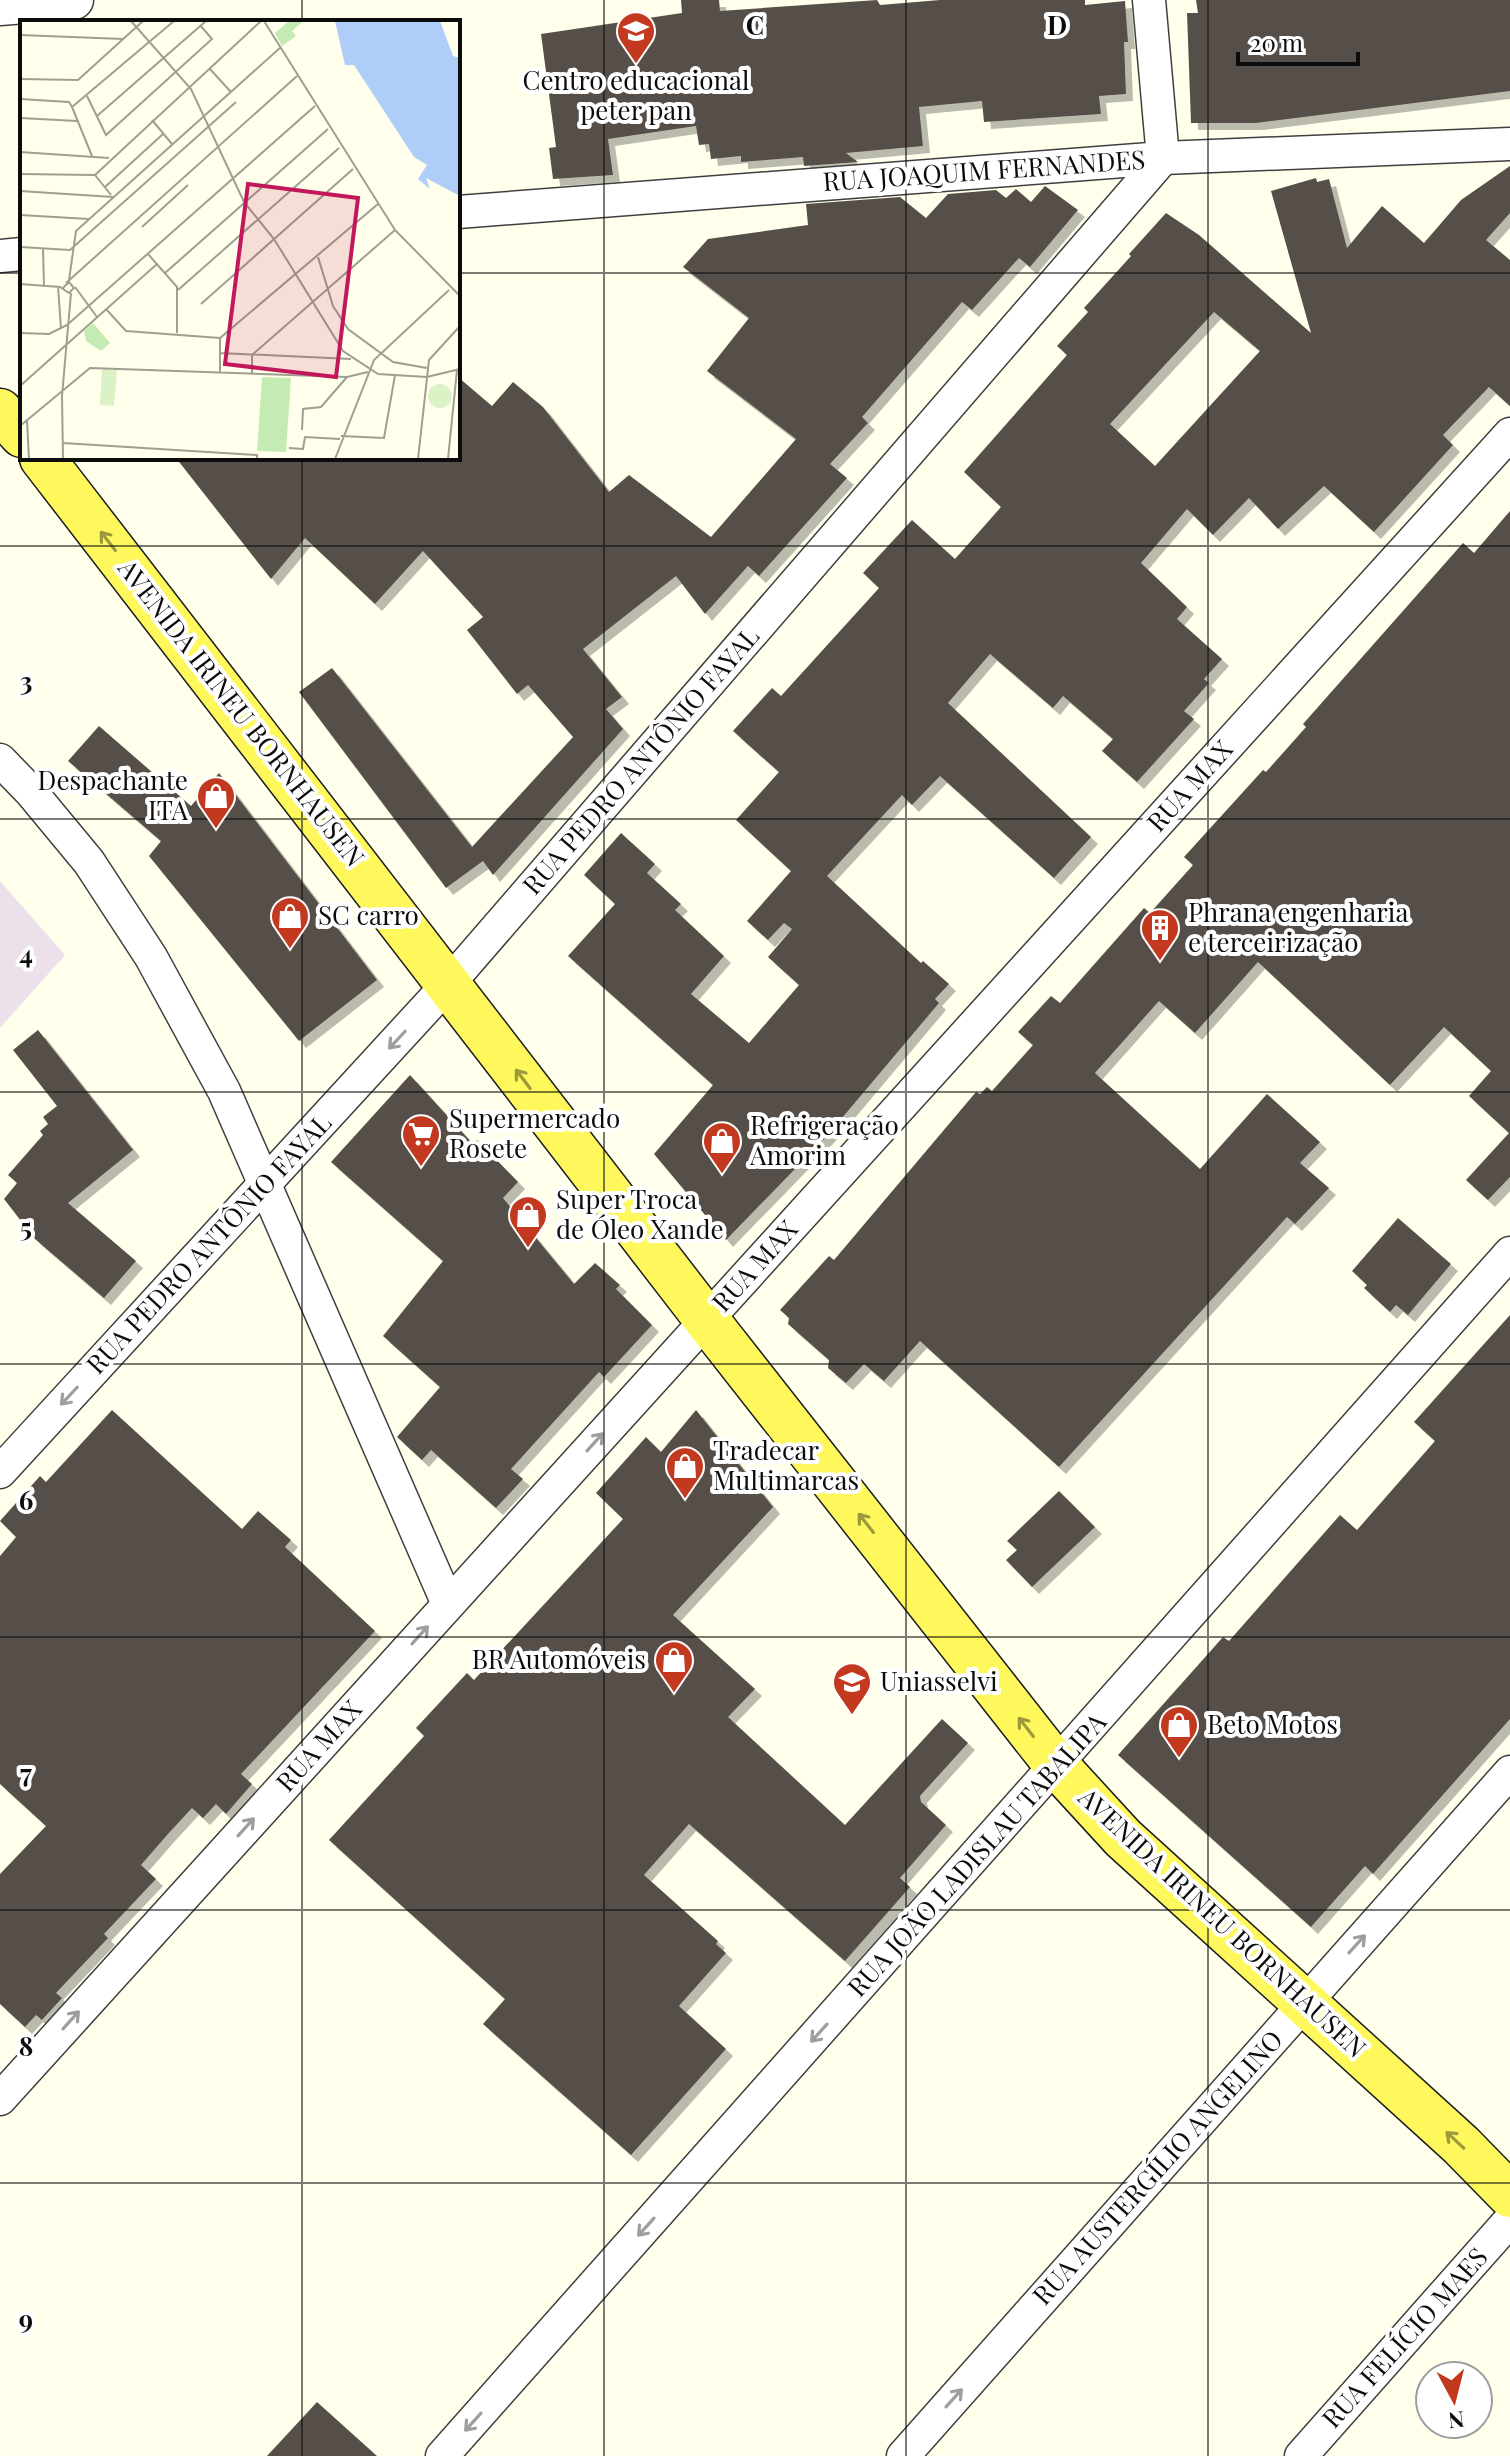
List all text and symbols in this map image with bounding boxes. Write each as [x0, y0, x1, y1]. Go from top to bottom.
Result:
text: C [746, 7, 764, 42]
text: D [1047, 7, 1067, 42]
school or university icon: Centro educacional peter pan [615, 10, 657, 65]
scale bar [1238, 16, 1358, 66]
inset map [20, 20, 460, 460]
text: 20 m [1250, 26, 1303, 58]
place label: Centro educacional peter pan [523, 62, 749, 127]
street label: RUA JOAQUIM FERNANDES [822, 141, 1146, 198]
one-way arrow [99, 531, 116, 552]
street label: AVENIDA IRINEU BORNHAUSEN [111, 550, 373, 873]
street label: RUA PEDRO ANTÔNIO FAYAL [514, 619, 766, 901]
text: 3 [20, 663, 32, 698]
street label: RUA MAX [1138, 731, 1240, 838]
place label: Despachante ITA [38, 762, 189, 827]
shop icon: Despachante ITA [195, 775, 237, 830]
place label: Phrana engenharia e terceirização [1188, 894, 1408, 959]
shop icon: SC carro [269, 895, 311, 950]
place label: SC carro [318, 897, 419, 932]
building icon: Phrana engenharia e terceirização [1139, 907, 1181, 962]
text: 4 [19, 936, 33, 971]
one-way arrow [388, 1029, 406, 1049]
one-way arrow [515, 1069, 532, 1090]
place label: Supermercado Rosete [449, 1100, 620, 1165]
street label: RUA PEDRO ANTÔNIO FAYAL [78, 1105, 338, 1381]
place label: Refrigeração Amorim [749, 1107, 899, 1172]
supermarket icon: Supermercado Rosete [400, 1113, 442, 1168]
shop icon: Refrigeração Amorim [701, 1120, 743, 1175]
place label: Super Troca de Óleo Xande [556, 1181, 724, 1246]
shop icon: Super Troca de Óleo Xande [507, 1194, 549, 1249]
text: 5 [20, 1209, 32, 1244]
street label: RUA MAX [703, 1211, 805, 1318]
one-way arrow [60, 1386, 79, 1406]
one-way arrow [585, 1432, 604, 1452]
place label: Tradecar Multimarcas [713, 1432, 859, 1497]
shop icon: Tradecar Multimarcas [664, 1445, 706, 1500]
text: 6 [19, 1482, 33, 1517]
one-way arrow [857, 1513, 875, 1534]
one-way arrow [411, 1625, 429, 1645]
shop icon: BR Automóveis [653, 1639, 695, 1694]
place label: BR Automóveis [472, 1641, 646, 1676]
school or university icon: Uniasselvi [831, 1661, 873, 1716]
place label: Uniasselvi [880, 1663, 998, 1698]
street label: RUA MAX [267, 1691, 369, 1798]
street label: RUA JOÃO LADISLAU TABALIPA [839, 1704, 1113, 2003]
shop icon: Beto Motos [1158, 1704, 1200, 1759]
place label: Beto Motos [1207, 1706, 1338, 1741]
one-way arrow [1018, 1717, 1035, 1738]
text: 7 [20, 1755, 32, 1790]
street label: AVENIDA IRINEU BORNHAUSEN [1071, 1779, 1374, 2065]
one-way arrow [236, 1818, 254, 1838]
one-way arrow [1348, 1934, 1366, 1954]
one-way arrow [62, 2010, 81, 2030]
street label: RUA AUSTERGÍLIO ANGELINO [1024, 2022, 1290, 2312]
one-way arrow [810, 2023, 828, 2043]
text: 8 [19, 2028, 33, 2063]
one-way arrow [1446, 2131, 1466, 2149]
one-way arrow [637, 2217, 655, 2237]
street label: RUA FELÍCIO MAES [1313, 2239, 1494, 2435]
text: 9 [19, 2301, 33, 2336]
north arrow [1414, 2360, 1494, 2440]
one-way arrow [945, 2388, 963, 2408]
text: N [1447, 2405, 1466, 2437]
one-way arrow [464, 2411, 482, 2431]

